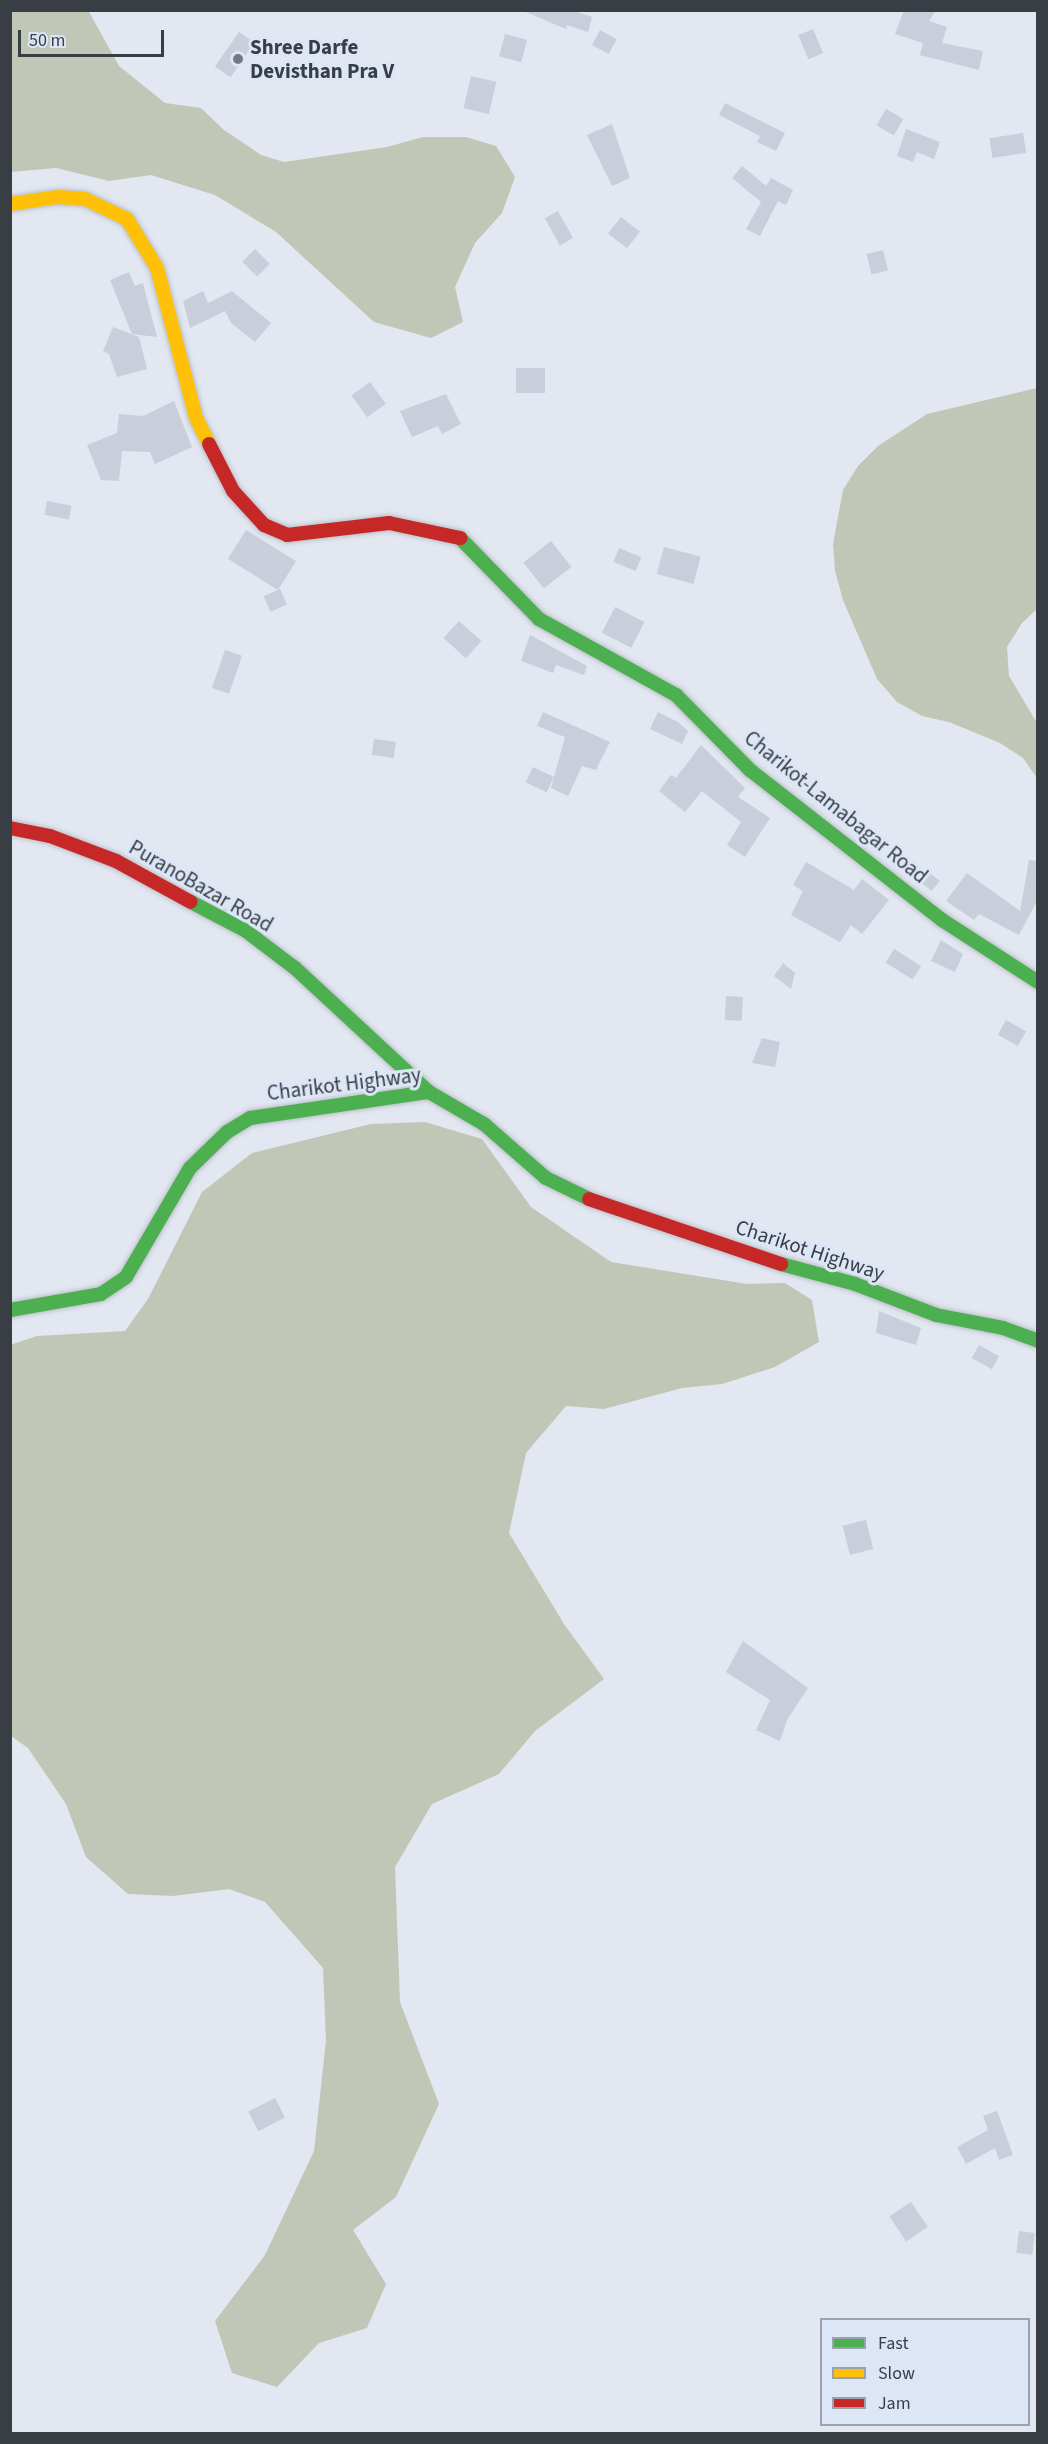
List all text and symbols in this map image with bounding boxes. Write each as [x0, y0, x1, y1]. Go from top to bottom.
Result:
scale bar [21, 18, 166, 56]
text: 50 m [29, 28, 65, 53]
place label: Shree Darfe Devisthan Pra V [250, 34, 394, 84]
marker: Shree Darfe Devisthan Pra V [231, 52, 245, 66]
street label: Charikot-Lamabagar Road [739, 725, 933, 889]
street label: PuranoBazar Road [125, 835, 277, 937]
street label: Charikot Highway [266, 1062, 422, 1106]
street label: Charikot Highway [732, 1214, 888, 1286]
legend [820, 2318, 1030, 2426]
text: Fast [878, 2331, 909, 2356]
text: Slow [878, 2361, 915, 2386]
text: Jam [878, 2391, 911, 2416]

